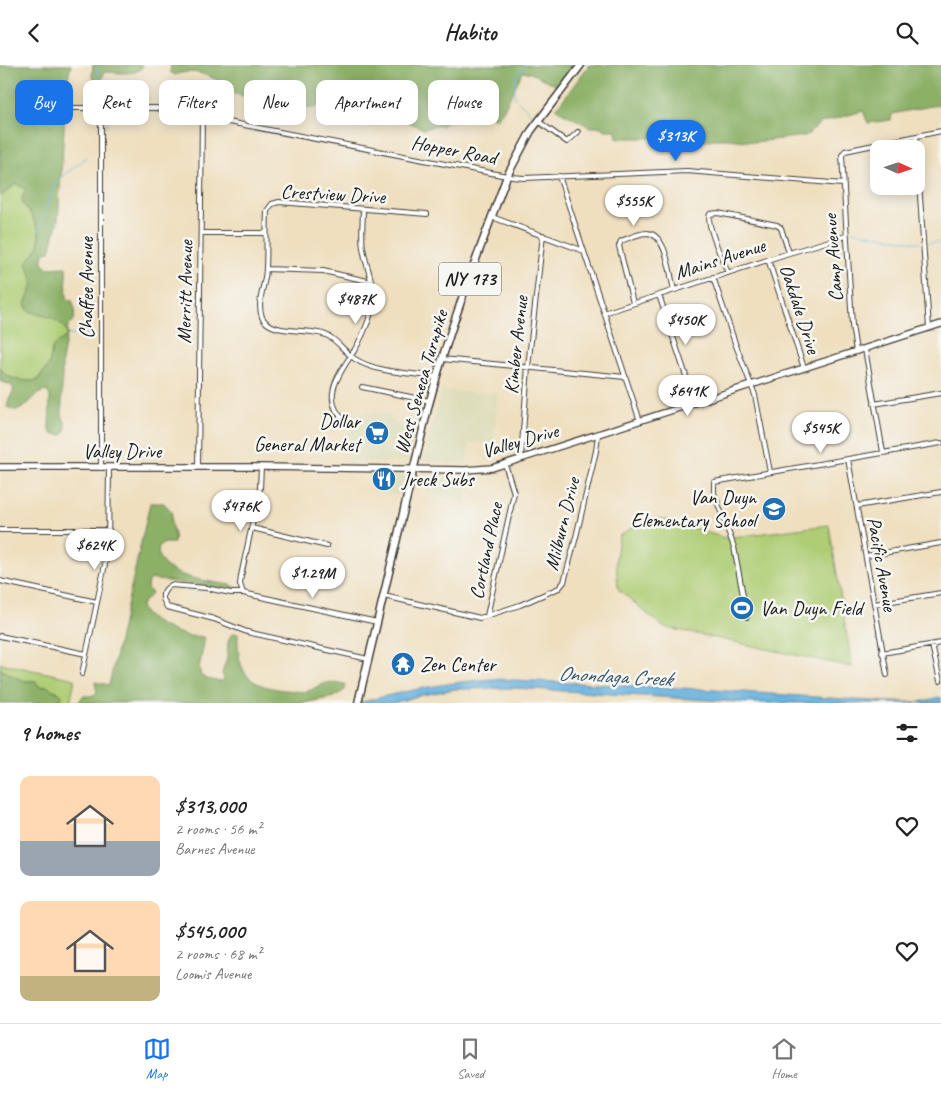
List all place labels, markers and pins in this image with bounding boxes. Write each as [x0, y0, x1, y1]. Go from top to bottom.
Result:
pin: $313K [641, 119, 711, 162]
pin: $555K [599, 185, 669, 227]
pin: $487K [321, 283, 391, 325]
pin: $450K [651, 303, 721, 346]
pin: $641K [653, 375, 723, 417]
place label: Dollar General Market [254, 409, 363, 457]
pin: $545K [786, 411, 856, 454]
supermarket icon: Dollar General Market [364, 420, 390, 446]
restaurant icon: Jreck Subs [371, 466, 397, 492]
place label: Jreck Subs [401, 467, 476, 492]
place label: Van Duyn Elementary School [631, 485, 760, 533]
pin: $476K [206, 489, 276, 532]
school or university icon: Van Duyn Elementary School [761, 496, 787, 522]
pin: $624K [60, 529, 130, 571]
pin: $1.29M [272, 557, 354, 599]
sports icon: Van Duyn Field [729, 595, 755, 621]
place label: Van Duyn Field [760, 596, 865, 621]
temple icon: Zen Center [390, 651, 416, 677]
place label: Zen Center [420, 652, 497, 677]

